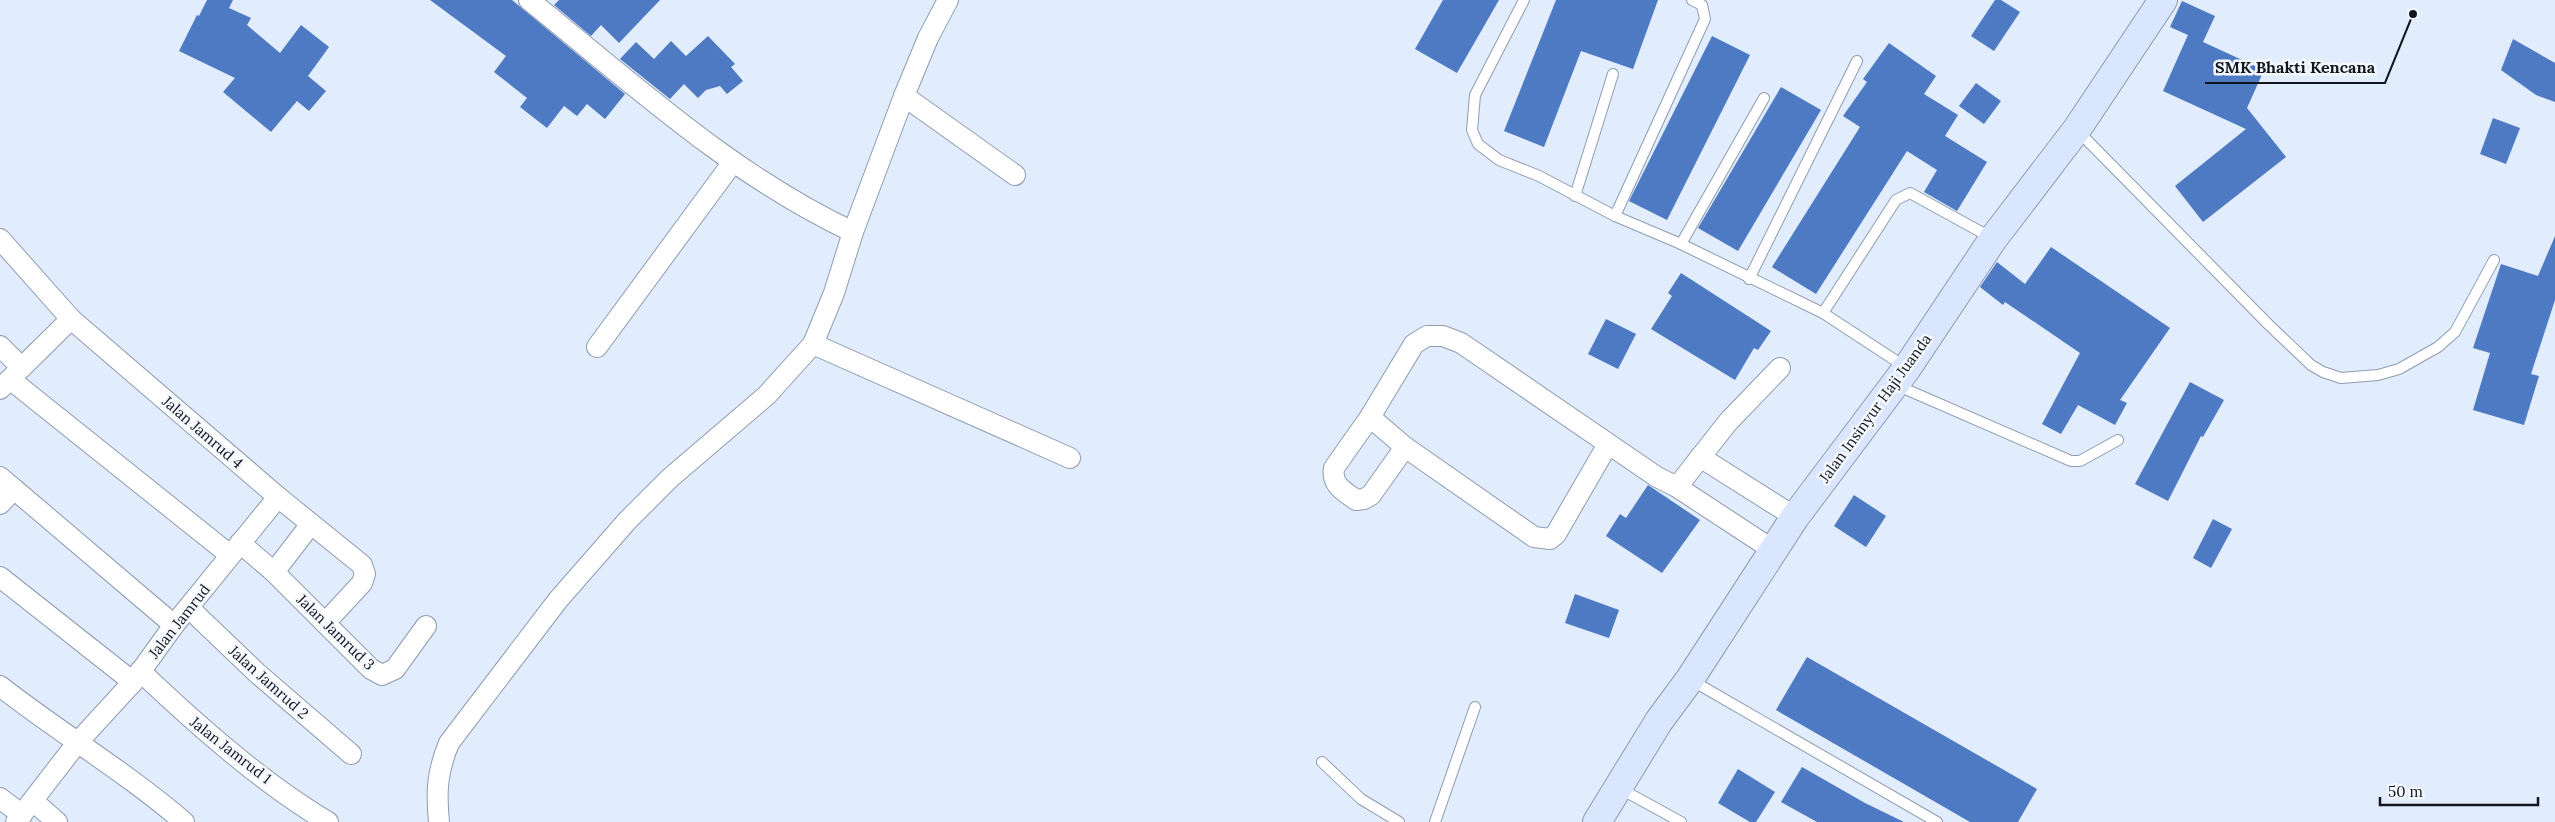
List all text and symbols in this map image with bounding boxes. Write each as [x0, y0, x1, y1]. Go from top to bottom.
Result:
callout: SMK Bhakti Kencana [2205, 52, 2385, 83]
text: SMK Bhakti Kencana [2215, 57, 2376, 77]
street label: Jalan Insinyur Haji Juanda [1814, 330, 1935, 487]
street label: Jalan Jamrud 4 [158, 391, 247, 472]
street label: Jalan Jamrud [144, 580, 214, 663]
street label: Jalan Jamrud 3 [292, 589, 379, 674]
street label: Jalan Jamrud 2 [224, 641, 313, 723]
street label: Jalan Jamrud 1 [186, 712, 276, 788]
scale bar [2380, 774, 2538, 806]
text: 50 m [2388, 782, 2423, 801]

